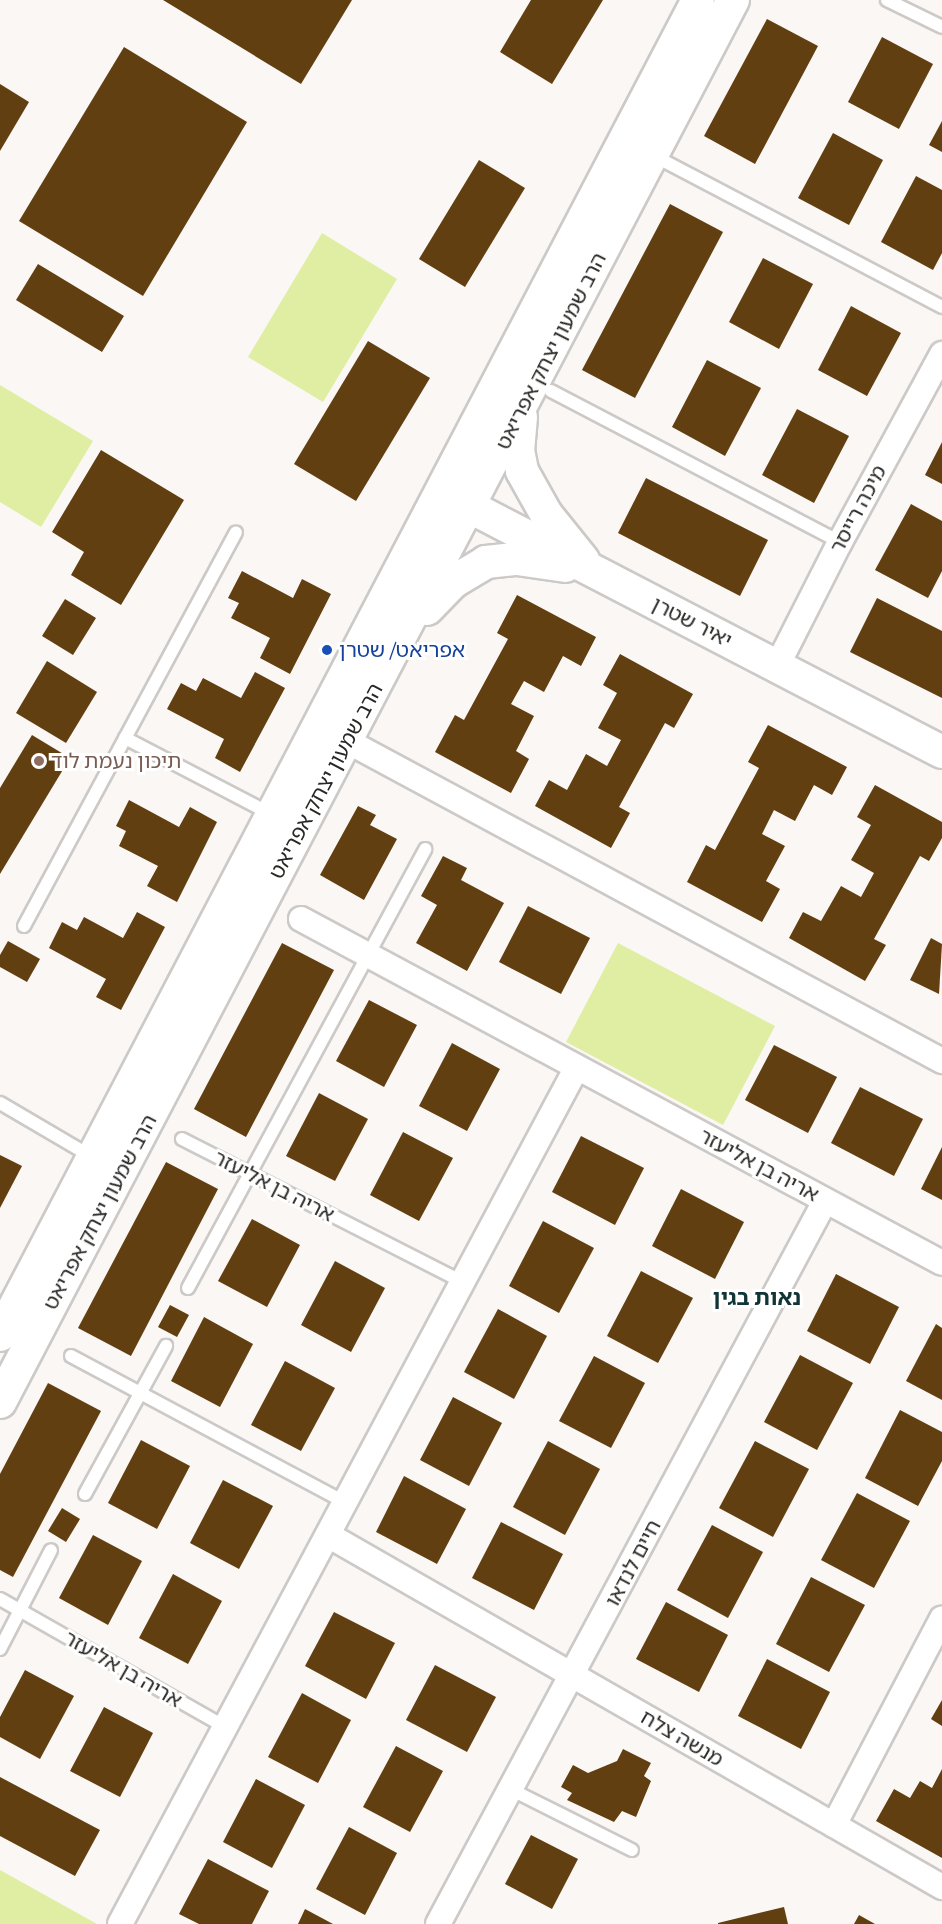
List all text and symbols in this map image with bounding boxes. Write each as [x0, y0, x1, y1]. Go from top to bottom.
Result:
street label: הרב שמעון יצחק אפריאט [490, 248, 612, 454]
street label: מיכה רייסר [824, 461, 892, 557]
street label: יאיר שטרן [648, 591, 736, 653]
place label: אפריאט/ שטרן [339, 637, 465, 663]
marker: אפריאט/ שטרן [320, 643, 334, 657]
street label: הרב שמעון יצחק אפריאט [264, 679, 388, 883]
place label: תיכון נעמת לוד [51, 748, 181, 774]
marker: תיכון נעמת לוד [32, 754, 46, 768]
street label: הרב שמעון יצחק אפריאט [38, 1110, 162, 1314]
street label: אריה בן אליעזר [695, 1123, 823, 1207]
street label: אריה בן אליעזר [210, 1145, 338, 1227]
district label: נאות בגין [713, 1285, 801, 1311]
street label: חיים לנדאו [600, 1515, 666, 1611]
street label: אריה בן אליעזר [60, 1625, 186, 1713]
street label: מנשה צלח [636, 1704, 728, 1772]

